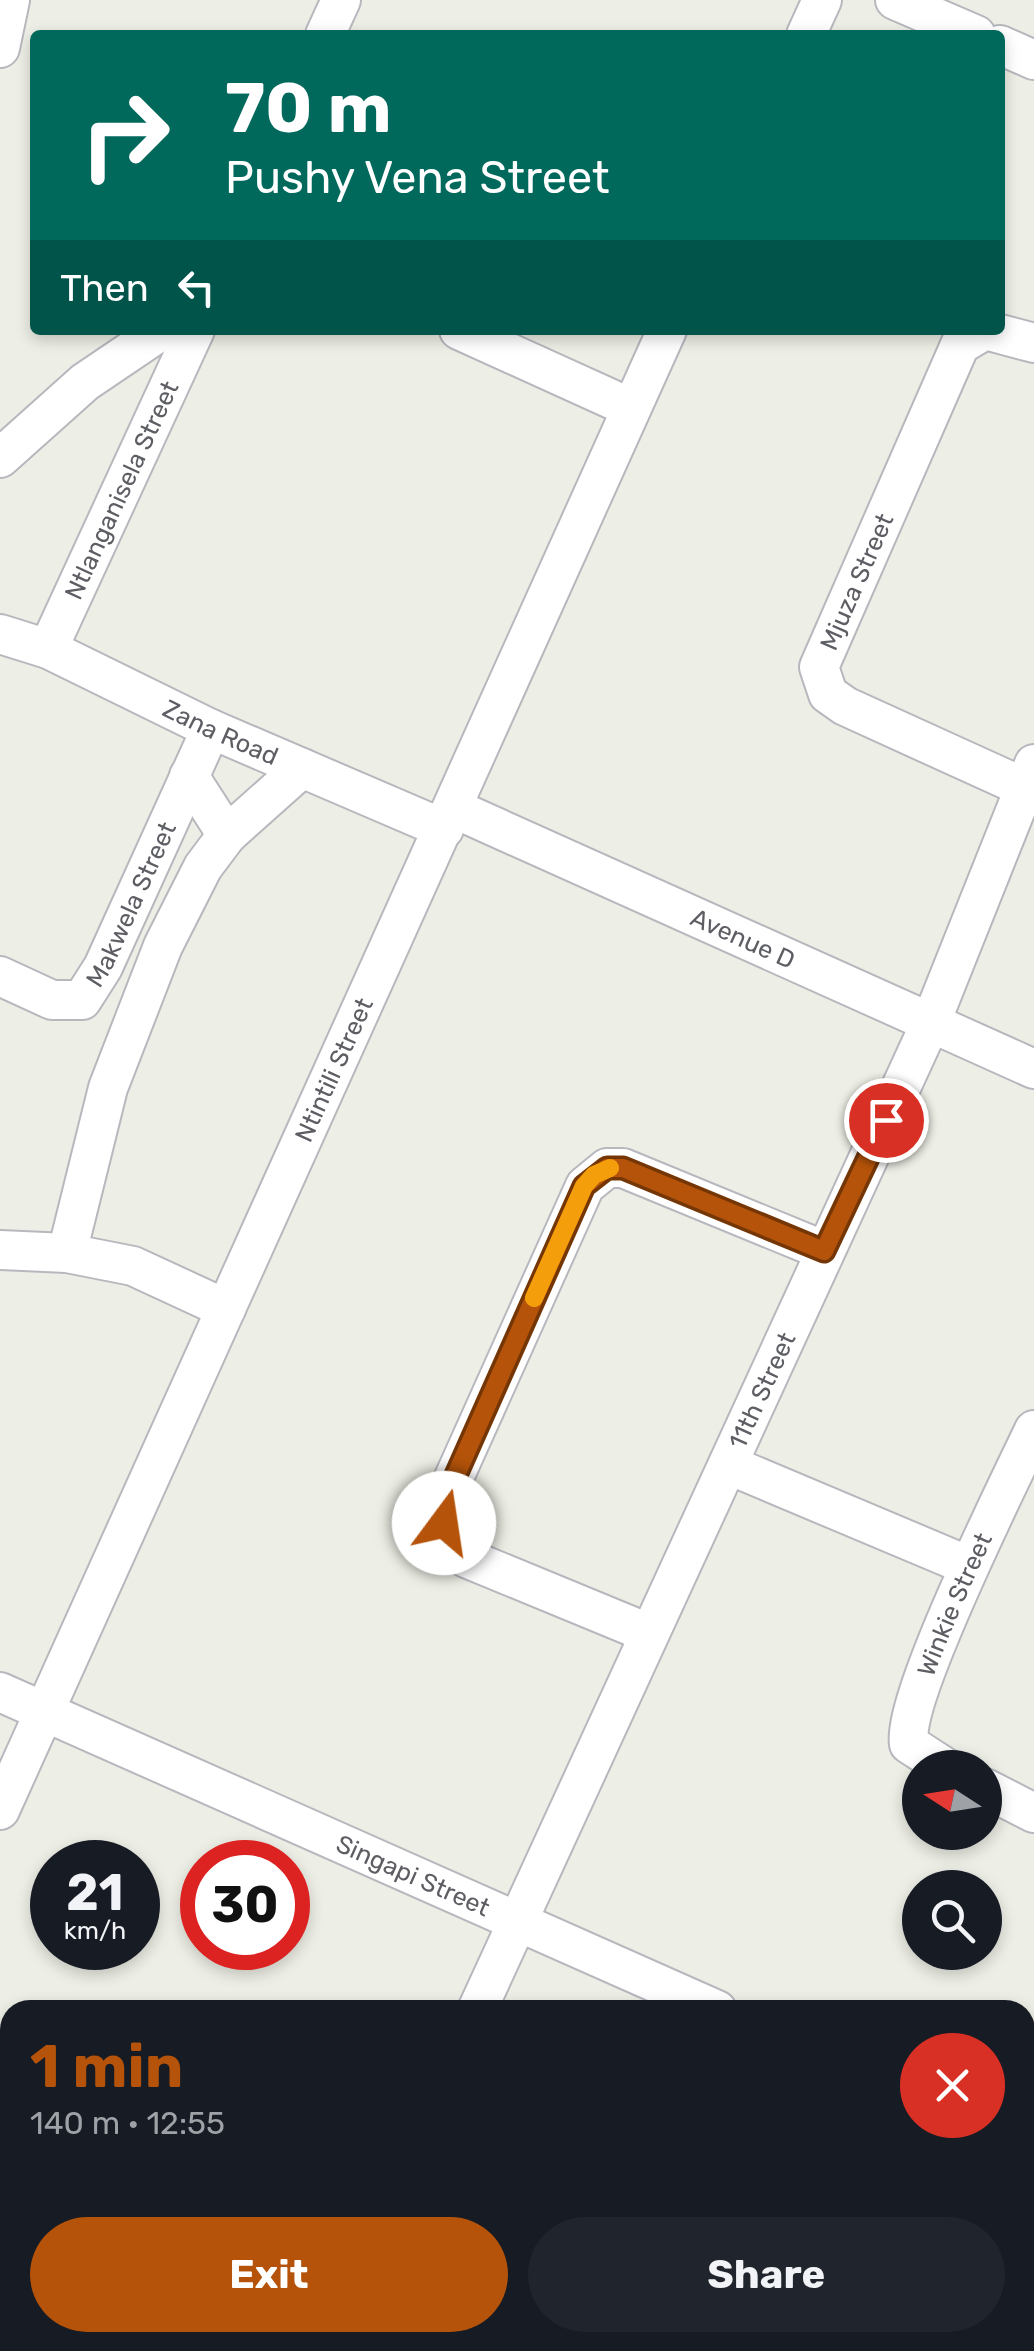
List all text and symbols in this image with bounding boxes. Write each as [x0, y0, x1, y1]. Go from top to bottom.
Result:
text: 70 m [225, 67, 392, 150]
icon: right [60, 70, 190, 200]
text: Pushy Vena Street [225, 151, 610, 204]
icon: left [169, 260, 224, 315]
text: Then [60, 265, 149, 311]
street label: Ntlanganisela Street [59, 376, 185, 604]
street label: Mjuza Street [814, 509, 900, 655]
street label: Zana Road [158, 694, 282, 771]
street label: Makwela Street [80, 817, 182, 993]
street label: Avenue D [686, 903, 799, 975]
street label: Ntintili Street [289, 993, 379, 1146]
pin [844, 1078, 929, 1163]
icon: arrive [859, 1093, 914, 1148]
street label: 11th Street [723, 1328, 802, 1453]
position arrow [392, 1471, 496, 1575]
street label: Winkie Street [911, 1528, 998, 1680]
north arrow [902, 1750, 1002, 1850]
map controls [902, 1750, 1002, 1970]
street label: Singapi Street [332, 1829, 494, 1922]
speed limit sign: 30 [180, 1840, 310, 1970]
text: 21 [66, 1863, 124, 1923]
button: search [902, 1870, 1002, 1970]
text: km/h [64, 1916, 126, 1945]
text: 1 min [30, 2031, 183, 2102]
button: close [900, 2033, 1005, 2138]
text: 140 m · 12:55 [30, 2104, 225, 2142]
button: Exit [30, 2217, 508, 2332]
button: Share [528, 2217, 1005, 2332]

